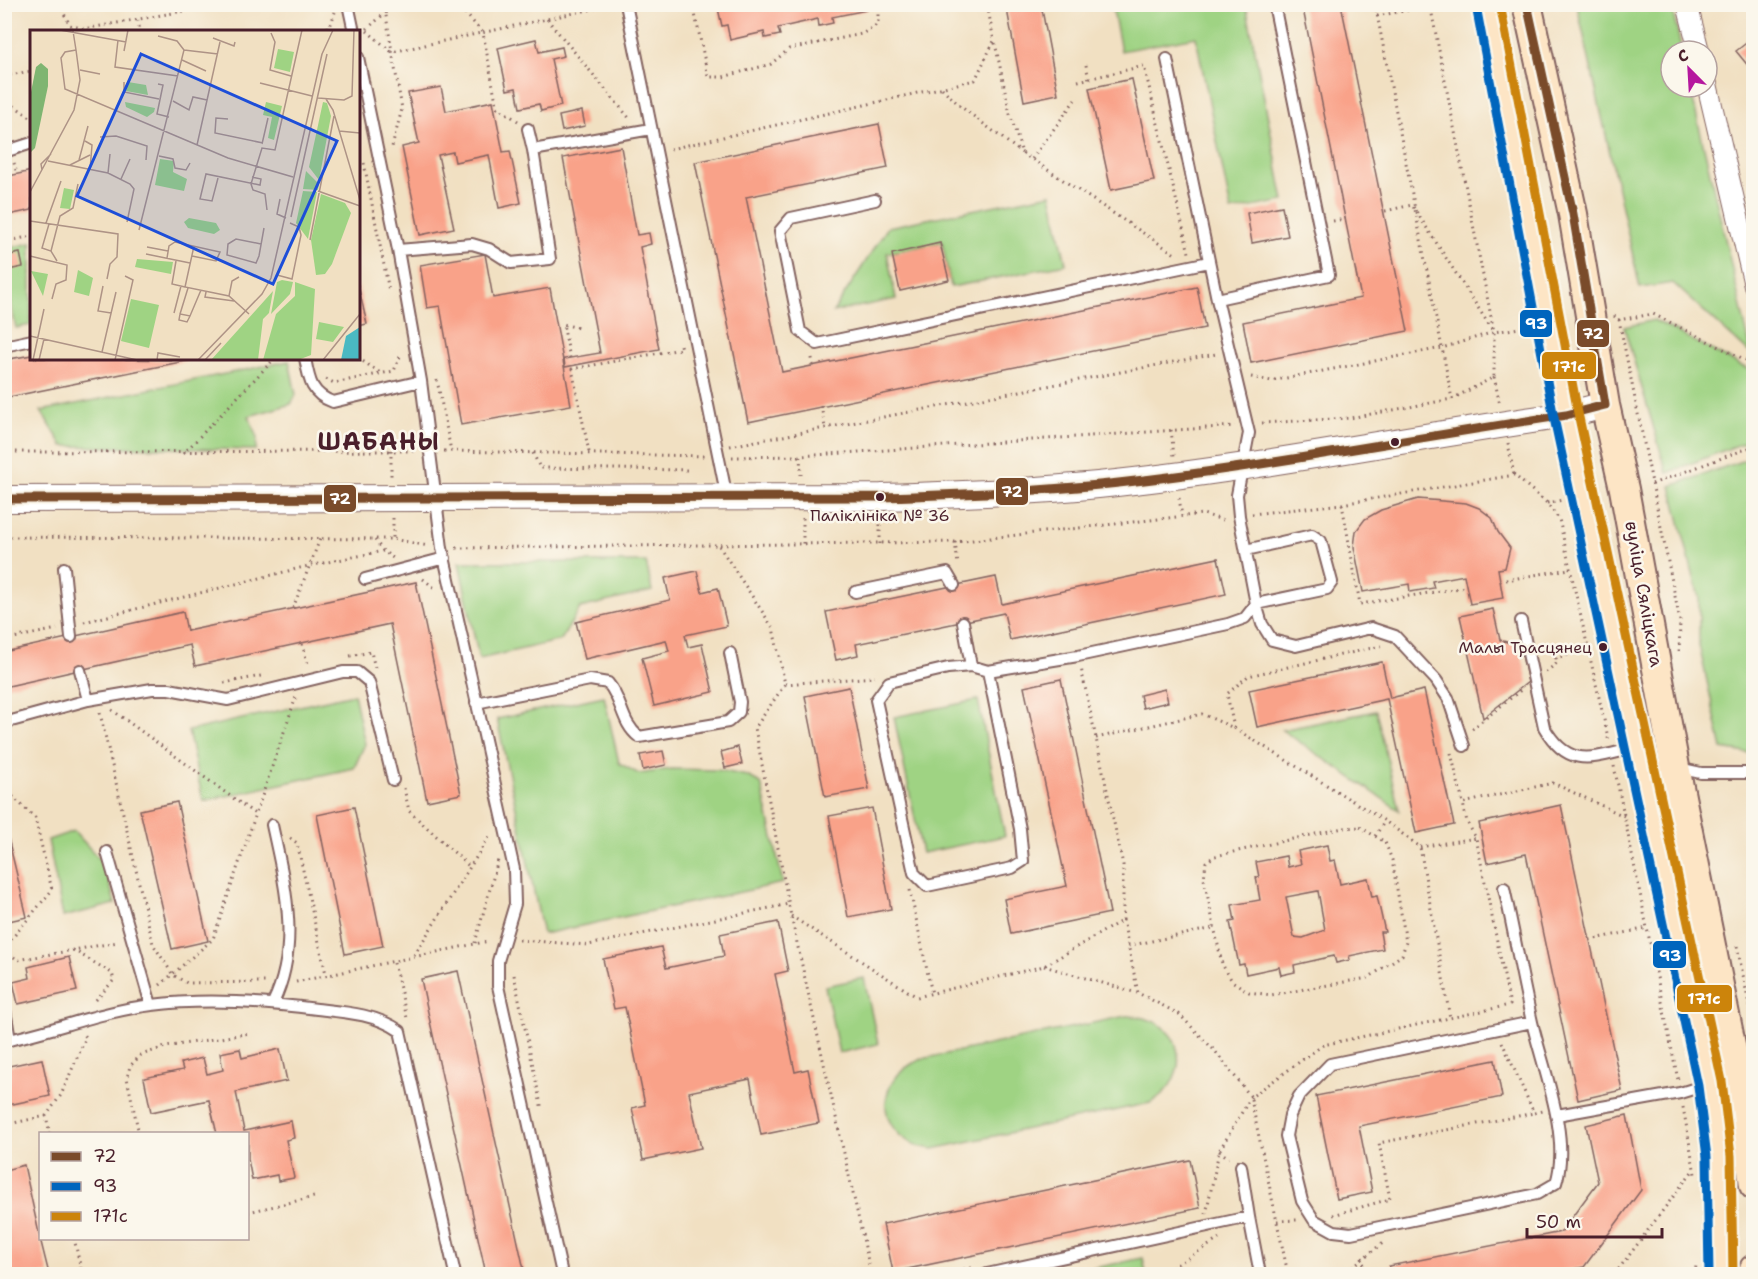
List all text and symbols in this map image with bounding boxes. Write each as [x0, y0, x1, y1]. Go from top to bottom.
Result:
inset map [30, 30, 360, 360]
north arrow [1659, 39, 1719, 99]
text: С [1674, 44, 1692, 67]
line badge: 93 [1519, 309, 1553, 338]
text: 93 [1525, 313, 1547, 334]
line badge: 72 [1576, 319, 1610, 348]
text: 72 [1582, 323, 1604, 344]
line badge: 171с [1541, 351, 1597, 380]
text: 171с [1552, 356, 1586, 377]
district label: ШАБАНЫ [318, 426, 440, 458]
unlabelled marker [1389, 436, 1401, 448]
line badge: 72 [995, 477, 1029, 506]
text: 72 [1001, 481, 1023, 502]
line badge: 72 [323, 484, 357, 513]
text: 72 [329, 488, 351, 509]
marker: Паліклініка № 36 [874, 491, 886, 503]
place label: Паліклініка № 36 [810, 505, 950, 526]
street label: вуліца Сяліцкага [1619, 519, 1669, 669]
place label: Малы Трасцянец [1458, 637, 1592, 658]
marker: Малы Трасцянец [1597, 641, 1609, 653]
line badge: 93 [1652, 940, 1687, 969]
text: 93 [1659, 945, 1681, 966]
line badge: 171с [1676, 984, 1733, 1013]
text: 171с [1687, 988, 1721, 1009]
legend [39, 1132, 249, 1240]
text: 72 [93, 1144, 117, 1168]
text: 93 [93, 1174, 117, 1198]
scale bar [1527, 1201, 1662, 1239]
text: 171с [93, 1204, 128, 1228]
text: 50 m [1536, 1210, 1581, 1234]

